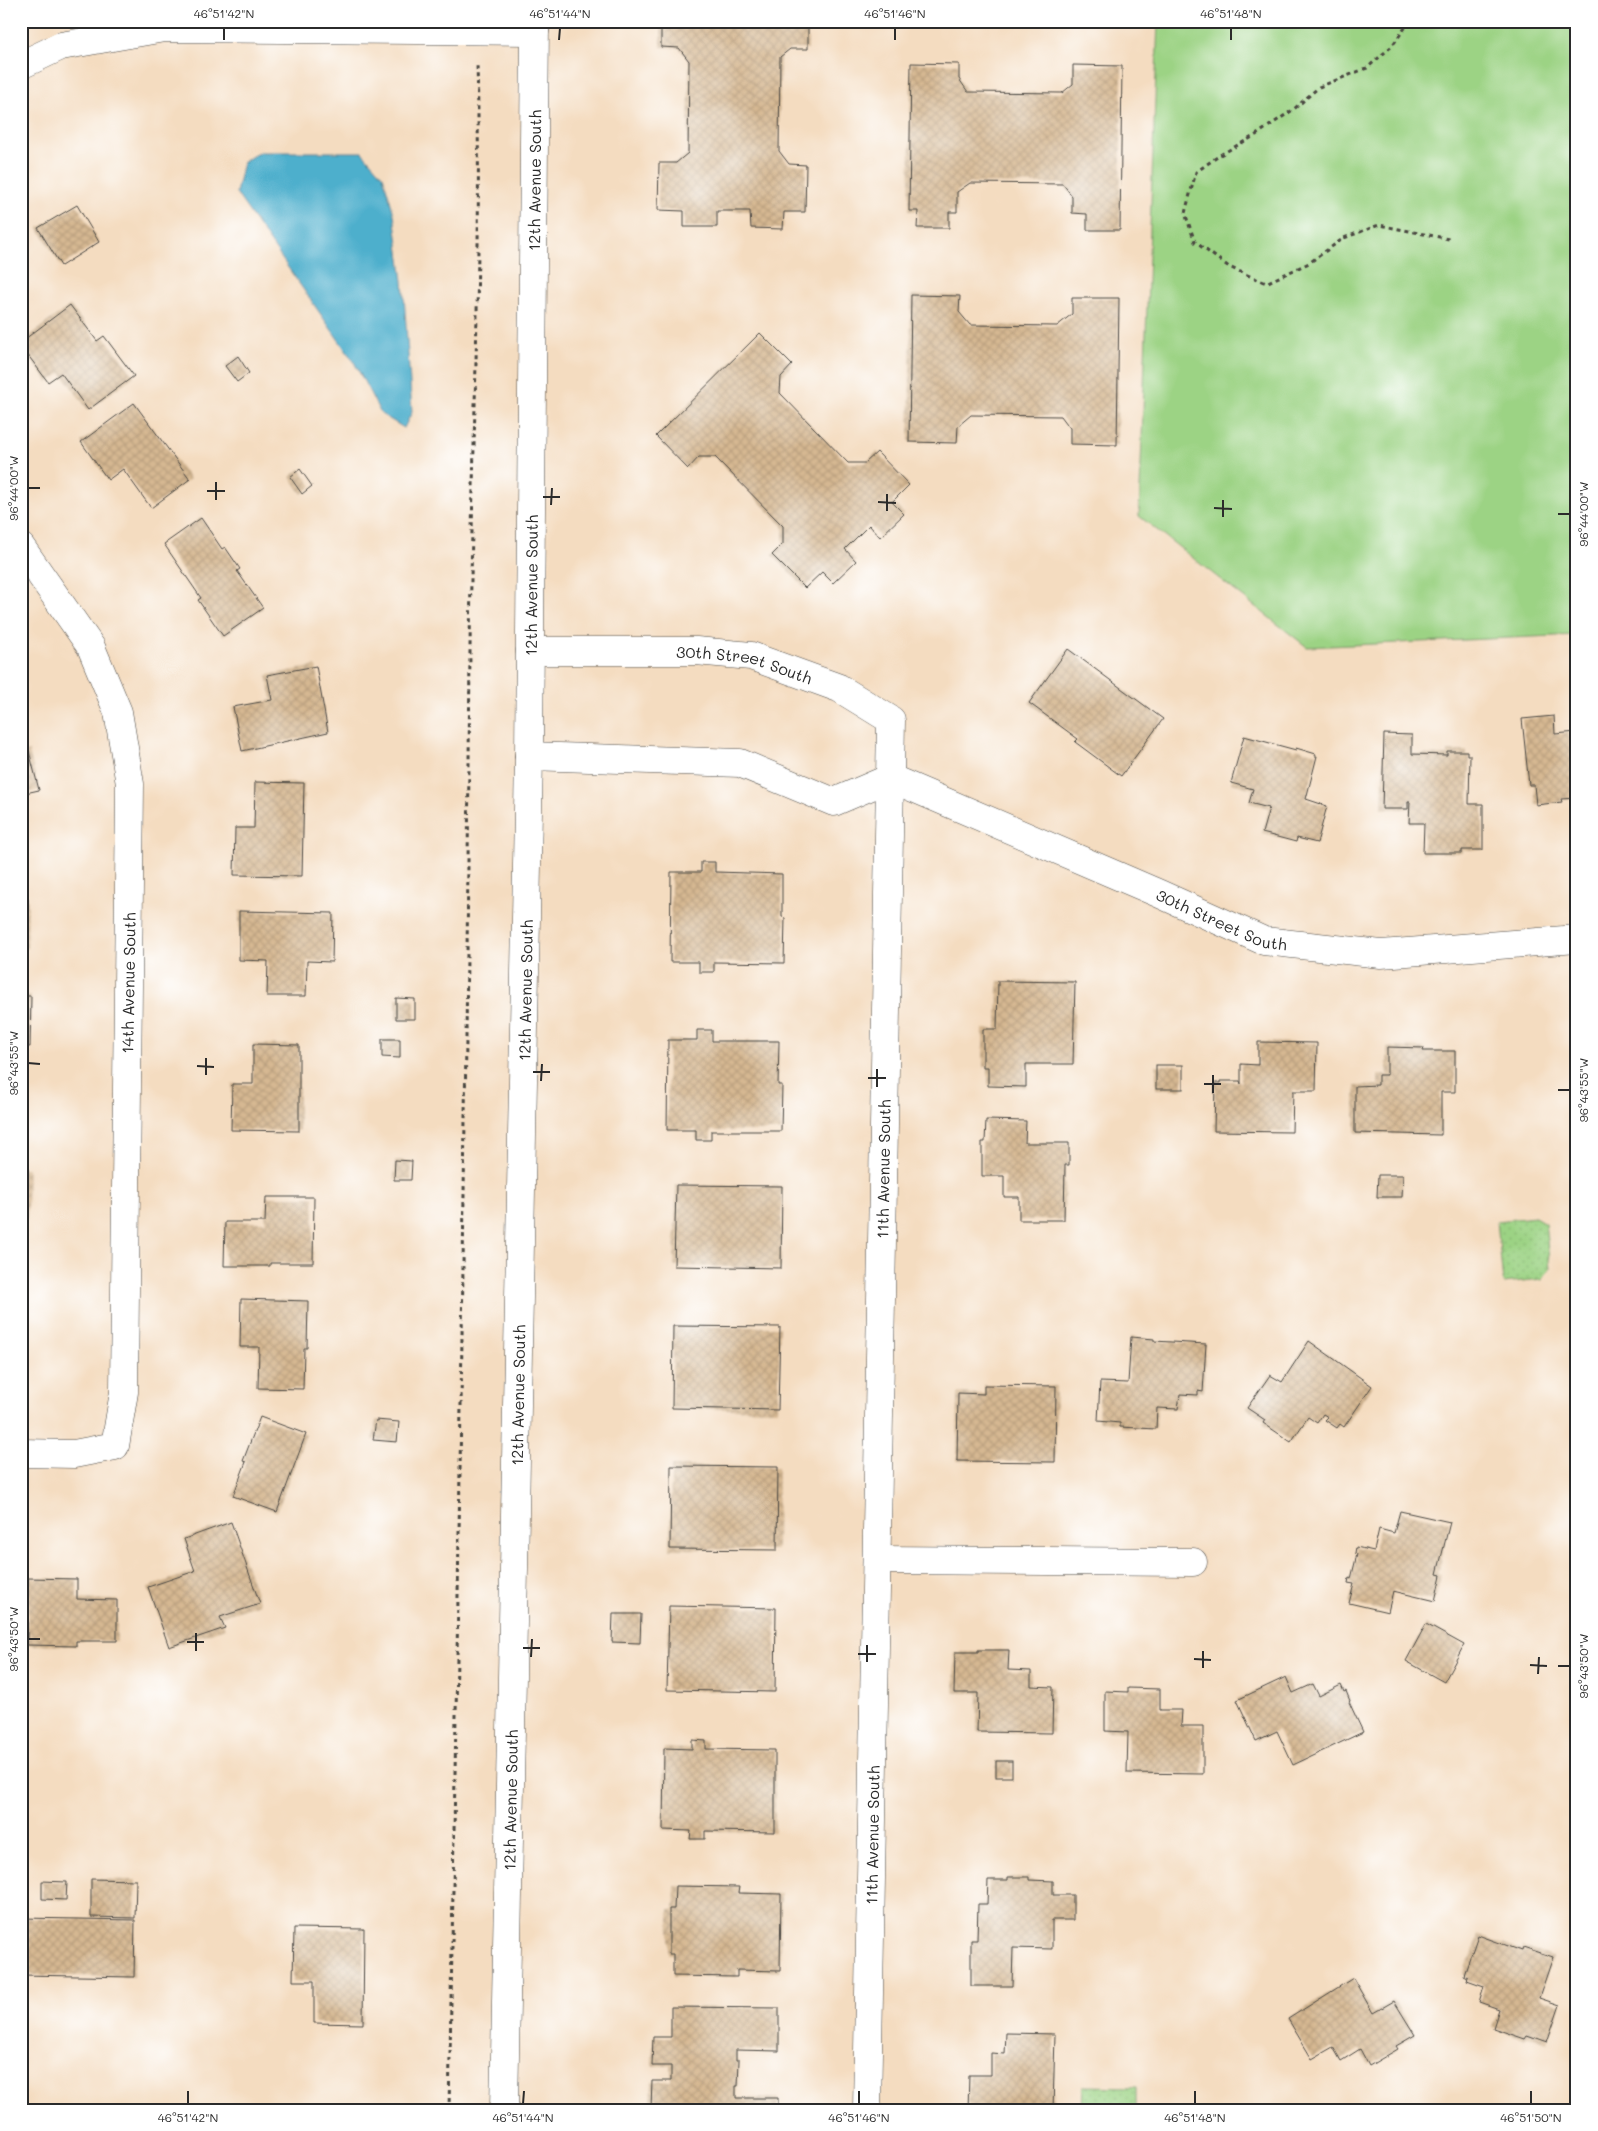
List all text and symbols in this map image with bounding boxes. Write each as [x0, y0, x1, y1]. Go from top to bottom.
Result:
text: 46°51'42"N [194, 5, 254, 21]
text: 46°51'44"N [529, 5, 591, 21]
text: 46°51'46"N [864, 5, 926, 21]
text: 46°51'48"N [1200, 5, 1262, 21]
street label: 12th Avenue South [523, 110, 545, 251]
text: 96°44'00"W [5, 455, 21, 521]
text: 96°44'00"W [1575, 481, 1591, 547]
street label: 12th Avenue South [519, 515, 541, 656]
street label: 30th Street South [676, 640, 815, 688]
street label: 30th Street South [1153, 883, 1288, 954]
street label: 14th Avenue South [116, 912, 140, 1054]
street label: 12th Avenue South [513, 919, 536, 1061]
text: 96°43'55"W [5, 1031, 21, 1095]
text: 96°43'55"W [1575, 1058, 1591, 1122]
street label: 11th Avenue South [871, 1099, 895, 1239]
street label: 12th Avenue South [505, 1324, 529, 1466]
text: 96°43'50"W [5, 1607, 21, 1671]
text: 96°43'50"W [1575, 1634, 1591, 1698]
street label: 12th Avenue South [498, 1729, 522, 1871]
street label: 11th Avenue South [860, 1765, 884, 1905]
text: 46°51'42"N [158, 2109, 218, 2125]
text: 46°51'44"N [492, 2109, 554, 2125]
text: 46°51'46"N [828, 2109, 890, 2125]
text: 46°51'48"N [1164, 2109, 1226, 2125]
text: 46°51'50"N [1500, 2109, 1562, 2125]

